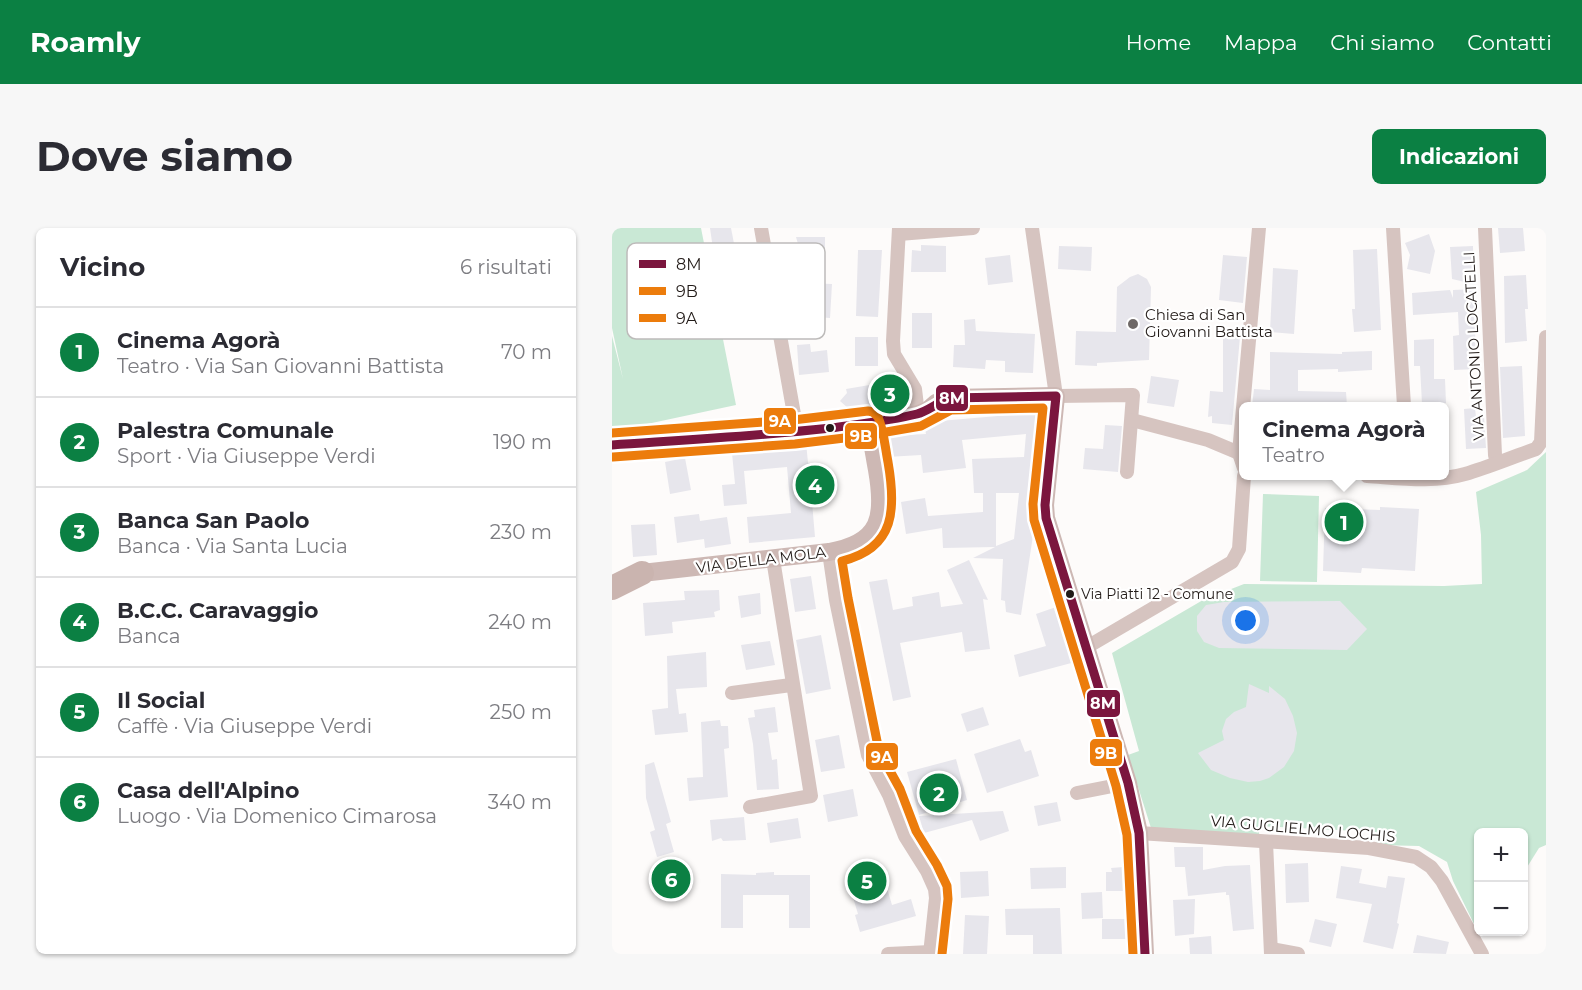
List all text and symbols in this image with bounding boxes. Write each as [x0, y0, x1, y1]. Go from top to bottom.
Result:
text: Roamly [30, 25, 140, 59]
text: Home [1126, 30, 1191, 55]
text: Mappa [1224, 30, 1297, 55]
text: Chi siamo [1330, 30, 1434, 55]
text: Contatti [1467, 30, 1552, 55]
button: Indicazioni [1372, 129, 1546, 184]
text: Dove siamo [36, 130, 293, 182]
legend [627, 243, 825, 339]
text: Vicino [60, 251, 145, 283]
street label: VIA ANTONIO LOCATELLI [1459, 251, 1488, 441]
text: 6 risultati [460, 255, 552, 279]
text: 8M [676, 255, 702, 274]
text: 9B [676, 282, 698, 301]
place label: Chiesa di San Giovanni Battista [1145, 305, 1273, 341]
text: 9A [676, 309, 698, 328]
marker: Chiesa di San Giovanni Battista [1126, 317, 1140, 331]
text: Cinema Agorà [117, 327, 280, 354]
text: 1 [76, 340, 83, 364]
text: 70 m [501, 340, 552, 364]
text: Teatro · Via San Giovanni Battista [117, 354, 444, 378]
pin: 3 [870, 372, 910, 416]
line badge: 8M [935, 384, 969, 412]
text: 8M [939, 389, 965, 408]
popup [1239, 402, 1449, 480]
line badge: 9A [763, 407, 797, 435]
text: 9A [769, 412, 792, 431]
text: Cinema Agorà [1262, 416, 1426, 443]
text: Palestra Comunale [117, 417, 334, 444]
unlabelled marker [824, 422, 836, 434]
line badge: 9B [844, 422, 878, 450]
text: 9B [850, 427, 872, 446]
text: 2 [74, 430, 85, 454]
text: 190 m [493, 430, 552, 454]
text: Teatro [1262, 443, 1325, 467]
text: Sport · Via Giuseppe Verdi [117, 444, 376, 468]
pin: 4 [796, 462, 834, 508]
pin: 1 [1324, 500, 1364, 544]
text: Banca San Paolo [117, 507, 309, 534]
text: 3 [74, 520, 85, 544]
text: 230 m [490, 520, 552, 544]
text: Banca · Via Santa Lucia [117, 534, 348, 558]
street label: VIA DELLA MOLA [695, 542, 827, 577]
place label: Via Piatti 12 - Comune [1081, 585, 1233, 603]
marker: Via Piatti 12 - Comune [1064, 588, 1076, 600]
text: B.C.C. Caravaggio [117, 597, 319, 624]
your location [1231, 606, 1260, 635]
text: 4 [73, 610, 86, 634]
text: 240 m [488, 610, 552, 634]
text: Banca [117, 624, 180, 648]
text: Il Social [117, 687, 205, 714]
line badge: 8M [1086, 689, 1121, 718]
text: 8M [1090, 694, 1116, 713]
text: 5 [74, 700, 85, 724]
text: 250 m [490, 700, 552, 724]
text: Caffè · Via Giuseppe Verdi [117, 714, 372, 738]
line badge: 9B [1089, 738, 1123, 767]
line badge: 9A [865, 742, 899, 771]
text: 9B [1095, 744, 1117, 763]
text: 9A [871, 748, 894, 767]
pin: 2 [920, 770, 958, 816]
text: Casa dell'Alpino [117, 777, 299, 804]
text: 6 [73, 790, 86, 814]
text: 340 m [488, 790, 552, 814]
text: Luogo · Via Domenico Cimarosa [117, 804, 437, 828]
street label: VIA GUGLIELMO LOCHIS [1210, 811, 1396, 846]
map controls [1474, 828, 1528, 936]
button: + [1474, 828, 1528, 882]
pin: 6 [652, 856, 690, 902]
pin: 5 [848, 858, 886, 904]
button: − [1474, 882, 1528, 936]

